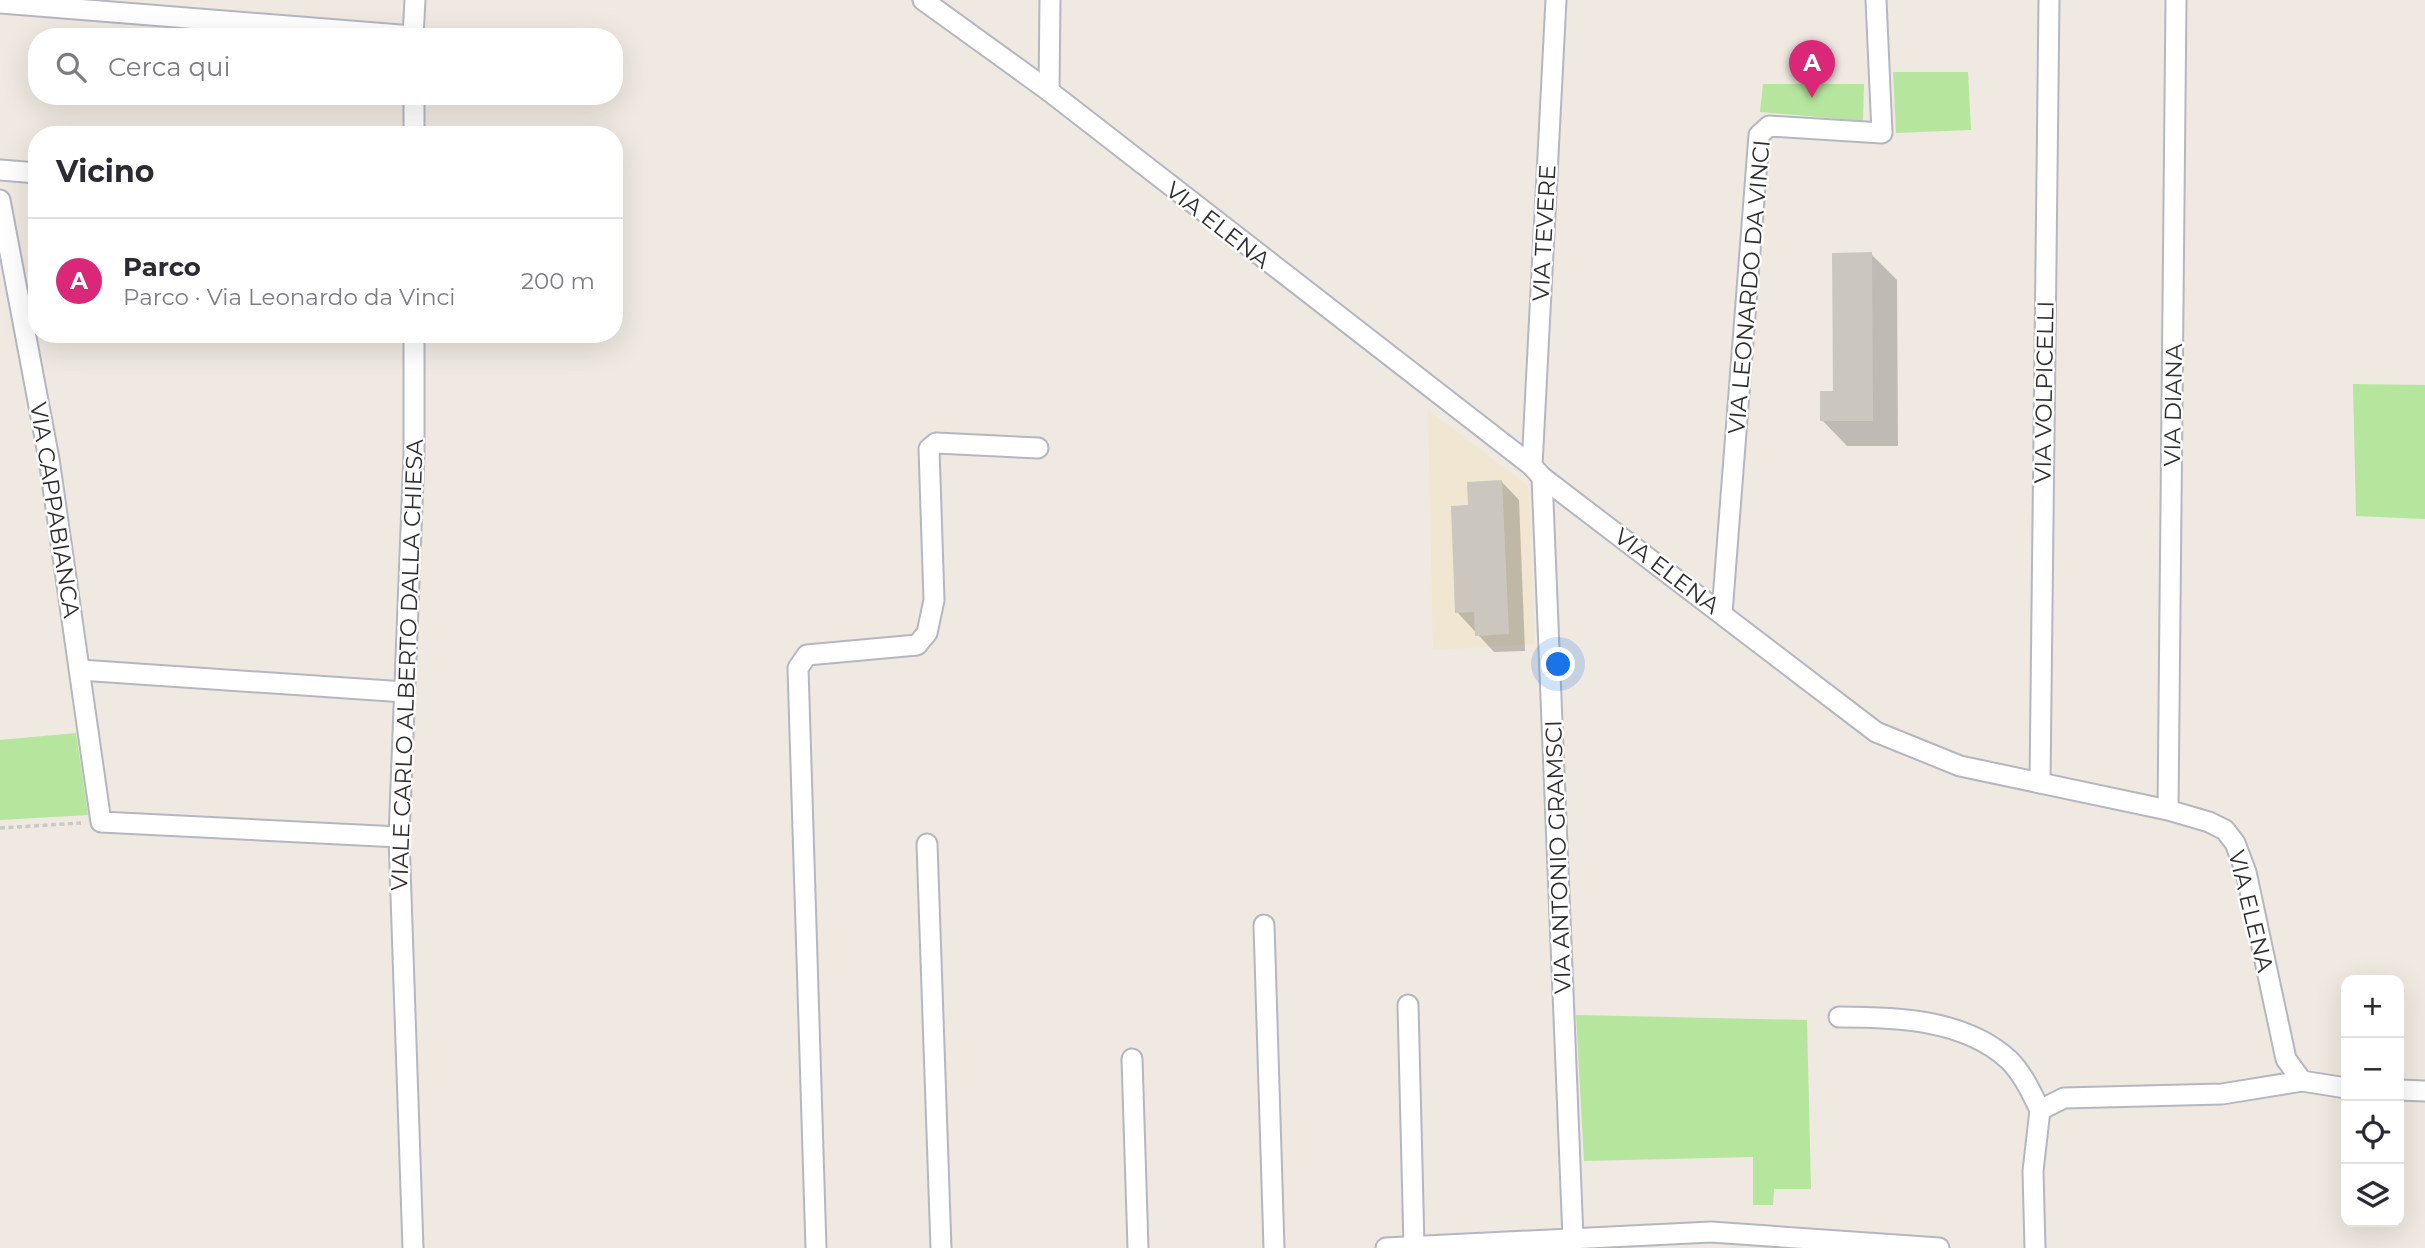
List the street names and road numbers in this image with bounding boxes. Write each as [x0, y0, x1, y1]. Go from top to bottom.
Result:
street label: VIA LEONARDO DA VINCI [1722, 139, 1776, 435]
street label: VIA TEVERE [1526, 164, 1562, 302]
street label: VIA ELENA [1160, 176, 1276, 275]
street label: VIA VOLPICELLI [2028, 300, 2060, 484]
street label: VIA DIANA [2158, 343, 2188, 467]
street label: VIA CAPPABIANCA [24, 400, 86, 620]
street label: VIALE CARLO ALBERTO DALLA CHIESA [385, 438, 429, 891]
street label: VIA ELENA [1609, 522, 1726, 620]
street label: VIA ANTONIO GRAMSCI [1539, 720, 1577, 994]
street label: VIA ELENA [2222, 847, 2280, 975]

